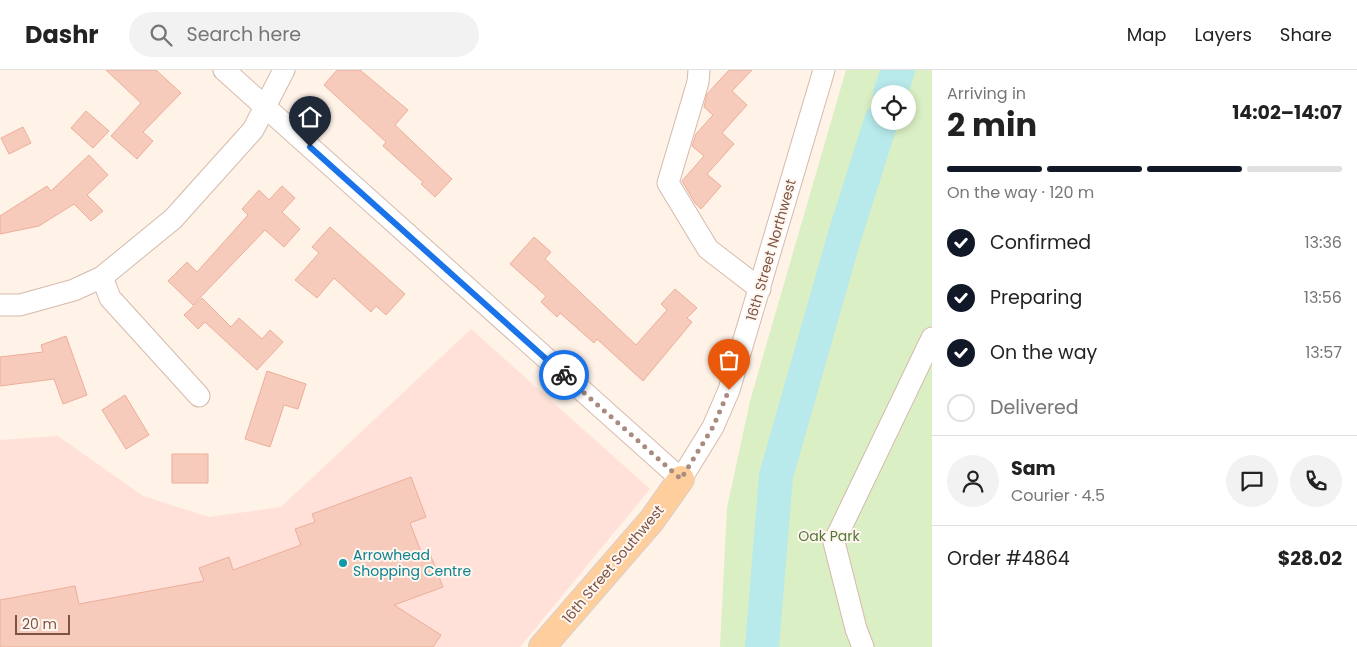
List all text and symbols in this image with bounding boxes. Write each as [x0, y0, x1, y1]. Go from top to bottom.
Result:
search box [129, 12, 479, 57]
text: Dashr [25, 18, 99, 51]
icon: search [147, 21, 175, 49]
text: Search here [187, 21, 301, 48]
text: Map [1127, 22, 1167, 47]
text: Layers [1195, 22, 1252, 47]
text: Share [1280, 22, 1332, 47]
text: Arriving in [947, 82, 1026, 105]
map controls [871, 85, 916, 130]
button: locate [871, 85, 916, 130]
pin [289, 96, 331, 147]
text: 14:02–14:07 [1232, 99, 1342, 126]
text: 2 min [947, 102, 1037, 147]
icon: home [296, 103, 324, 131]
street label: 16th Street Northwest [741, 177, 801, 323]
text: On the way · 120 m [947, 181, 1094, 204]
icon: check [947, 229, 975, 257]
text: Confirmed [990, 229, 1091, 256]
text: 13:36 [1304, 231, 1342, 254]
icon: check [947, 284, 975, 312]
text: Preparing [990, 284, 1082, 311]
text: 13:56 [1304, 286, 1342, 309]
pin [708, 339, 750, 390]
icon: check [947, 339, 975, 367]
text: On the way [990, 339, 1097, 366]
text: 13:57 [1305, 341, 1342, 364]
icon: bag [715, 346, 743, 374]
courier [539, 350, 589, 400]
icon: bike [550, 361, 578, 389]
text: Delivered [990, 394, 1079, 421]
button: person [947, 455, 999, 507]
text: Sam [1011, 455, 1056, 482]
button: chat [1226, 455, 1278, 507]
button: phone [1290, 455, 1342, 507]
text: Courier · 4.5 [1011, 484, 1105, 507]
street label: 16th Street Southwest [558, 501, 668, 627]
park label: Oak Park [798, 526, 860, 546]
place label: Arrowhead Shopping Centre [353, 545, 471, 581]
text: Order #4864 [947, 545, 1070, 572]
text: $28.02 [1278, 545, 1342, 572]
marker: Arrowhead Shopping Centre [337, 557, 349, 569]
scale bar [15, 612, 70, 635]
text: 20 m [22, 614, 57, 634]

